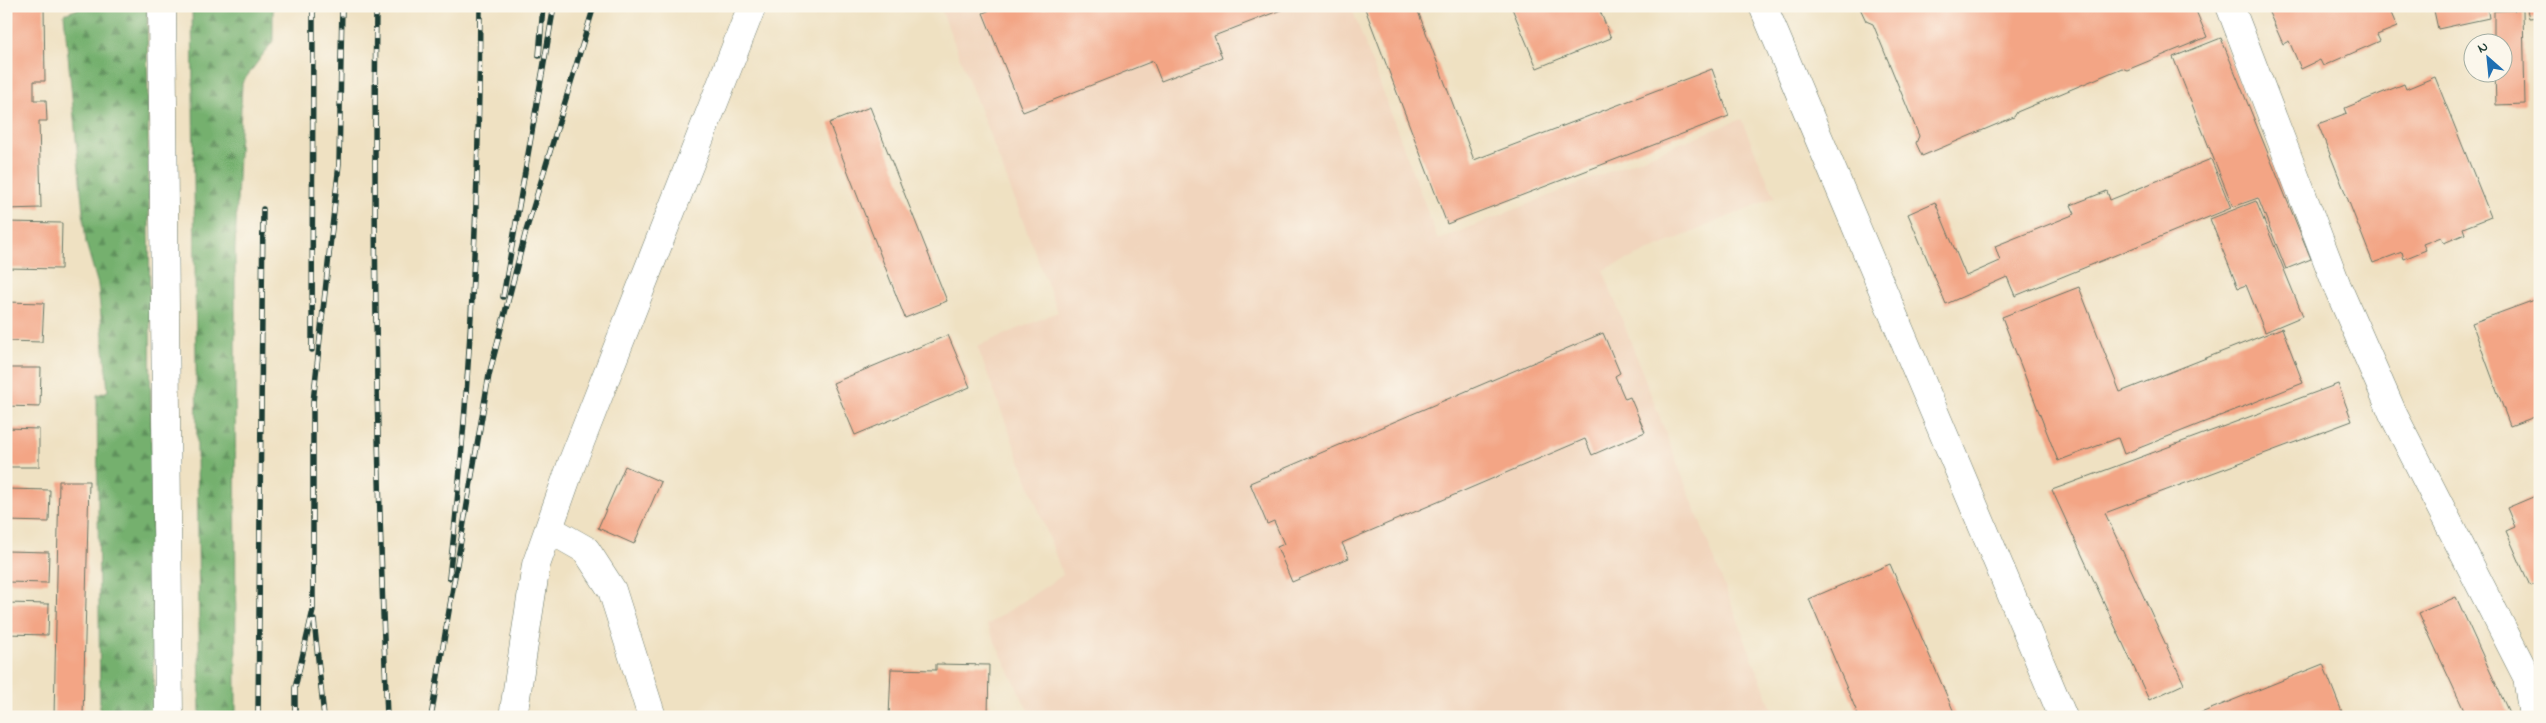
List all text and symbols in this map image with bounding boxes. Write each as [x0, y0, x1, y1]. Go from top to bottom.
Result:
north arrow [2464, 32, 2514, 82]
text: N [2474, 36, 2492, 59]

